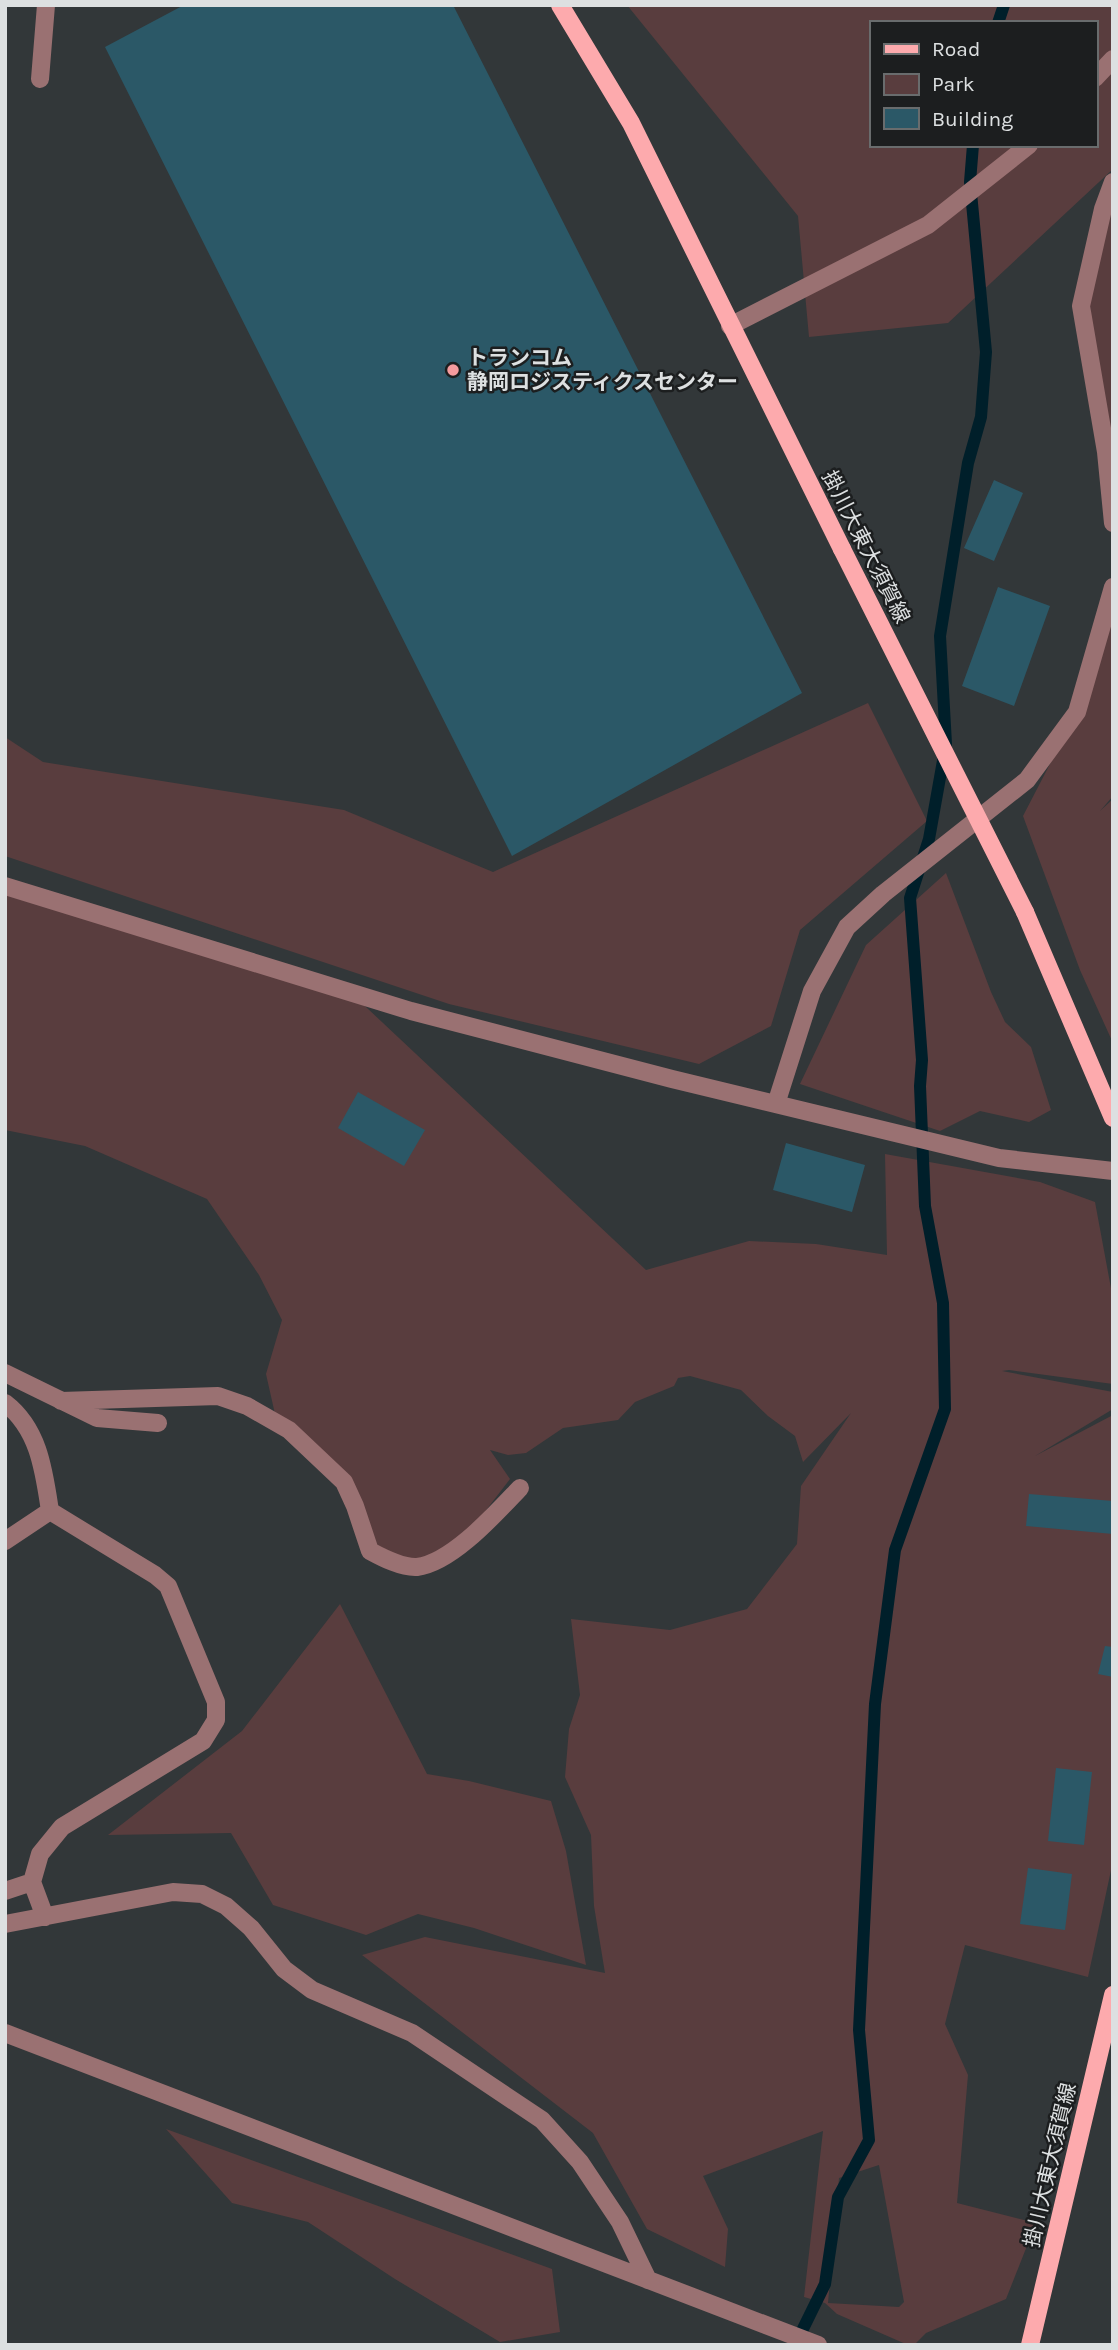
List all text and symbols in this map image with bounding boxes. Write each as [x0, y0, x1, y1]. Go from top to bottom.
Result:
legend [870, 21, 1097, 147]
text: Road [932, 37, 980, 61]
text: Park [932, 72, 975, 96]
text: Building [932, 107, 1013, 131]
place label: トランコム 静岡ロジスティクスセンター [467, 346, 738, 394]
marker: トランコム 静岡ロジスティクスセンター [445, 362, 461, 378]
street label: 掛川大東大須賀線 [817, 467, 915, 627]
street label: 掛川大東大須賀線 [1019, 2080, 1081, 2250]

